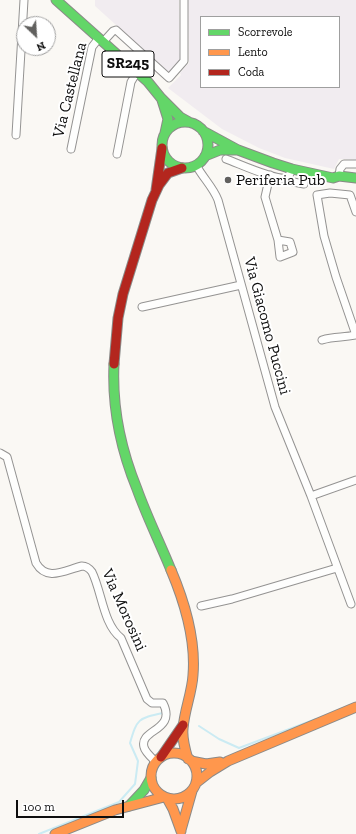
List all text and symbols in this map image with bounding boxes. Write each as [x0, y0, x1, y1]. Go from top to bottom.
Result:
north arrow [16, 16, 56, 56]
legend [200, 16, 340, 88]
text: Scorrevole [238, 25, 293, 39]
text: N [34, 39, 47, 54]
street label: Via Castellana [49, 40, 91, 140]
text: Lento [238, 45, 268, 59]
road number: SR245 [102, 51, 154, 77]
text: Coda [238, 65, 264, 79]
place label: Periferia Pub [236, 170, 325, 190]
marker: Periferia Pub [223, 175, 233, 185]
street label: Via Giacomo Puccini [239, 255, 295, 397]
street label: Via Morosini [97, 566, 151, 654]
scale bar [18, 792, 126, 818]
text: 100 m [23, 800, 55, 814]

